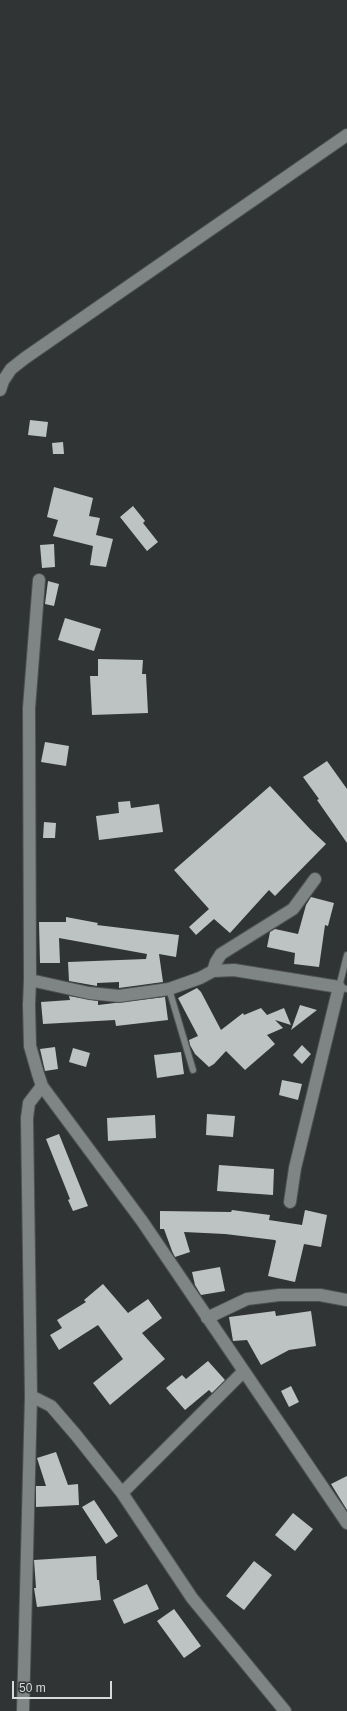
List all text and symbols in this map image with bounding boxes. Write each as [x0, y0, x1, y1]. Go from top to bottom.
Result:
scale bar [14, 1673, 114, 1699]
text: 50 m [19, 1681, 46, 1695]

